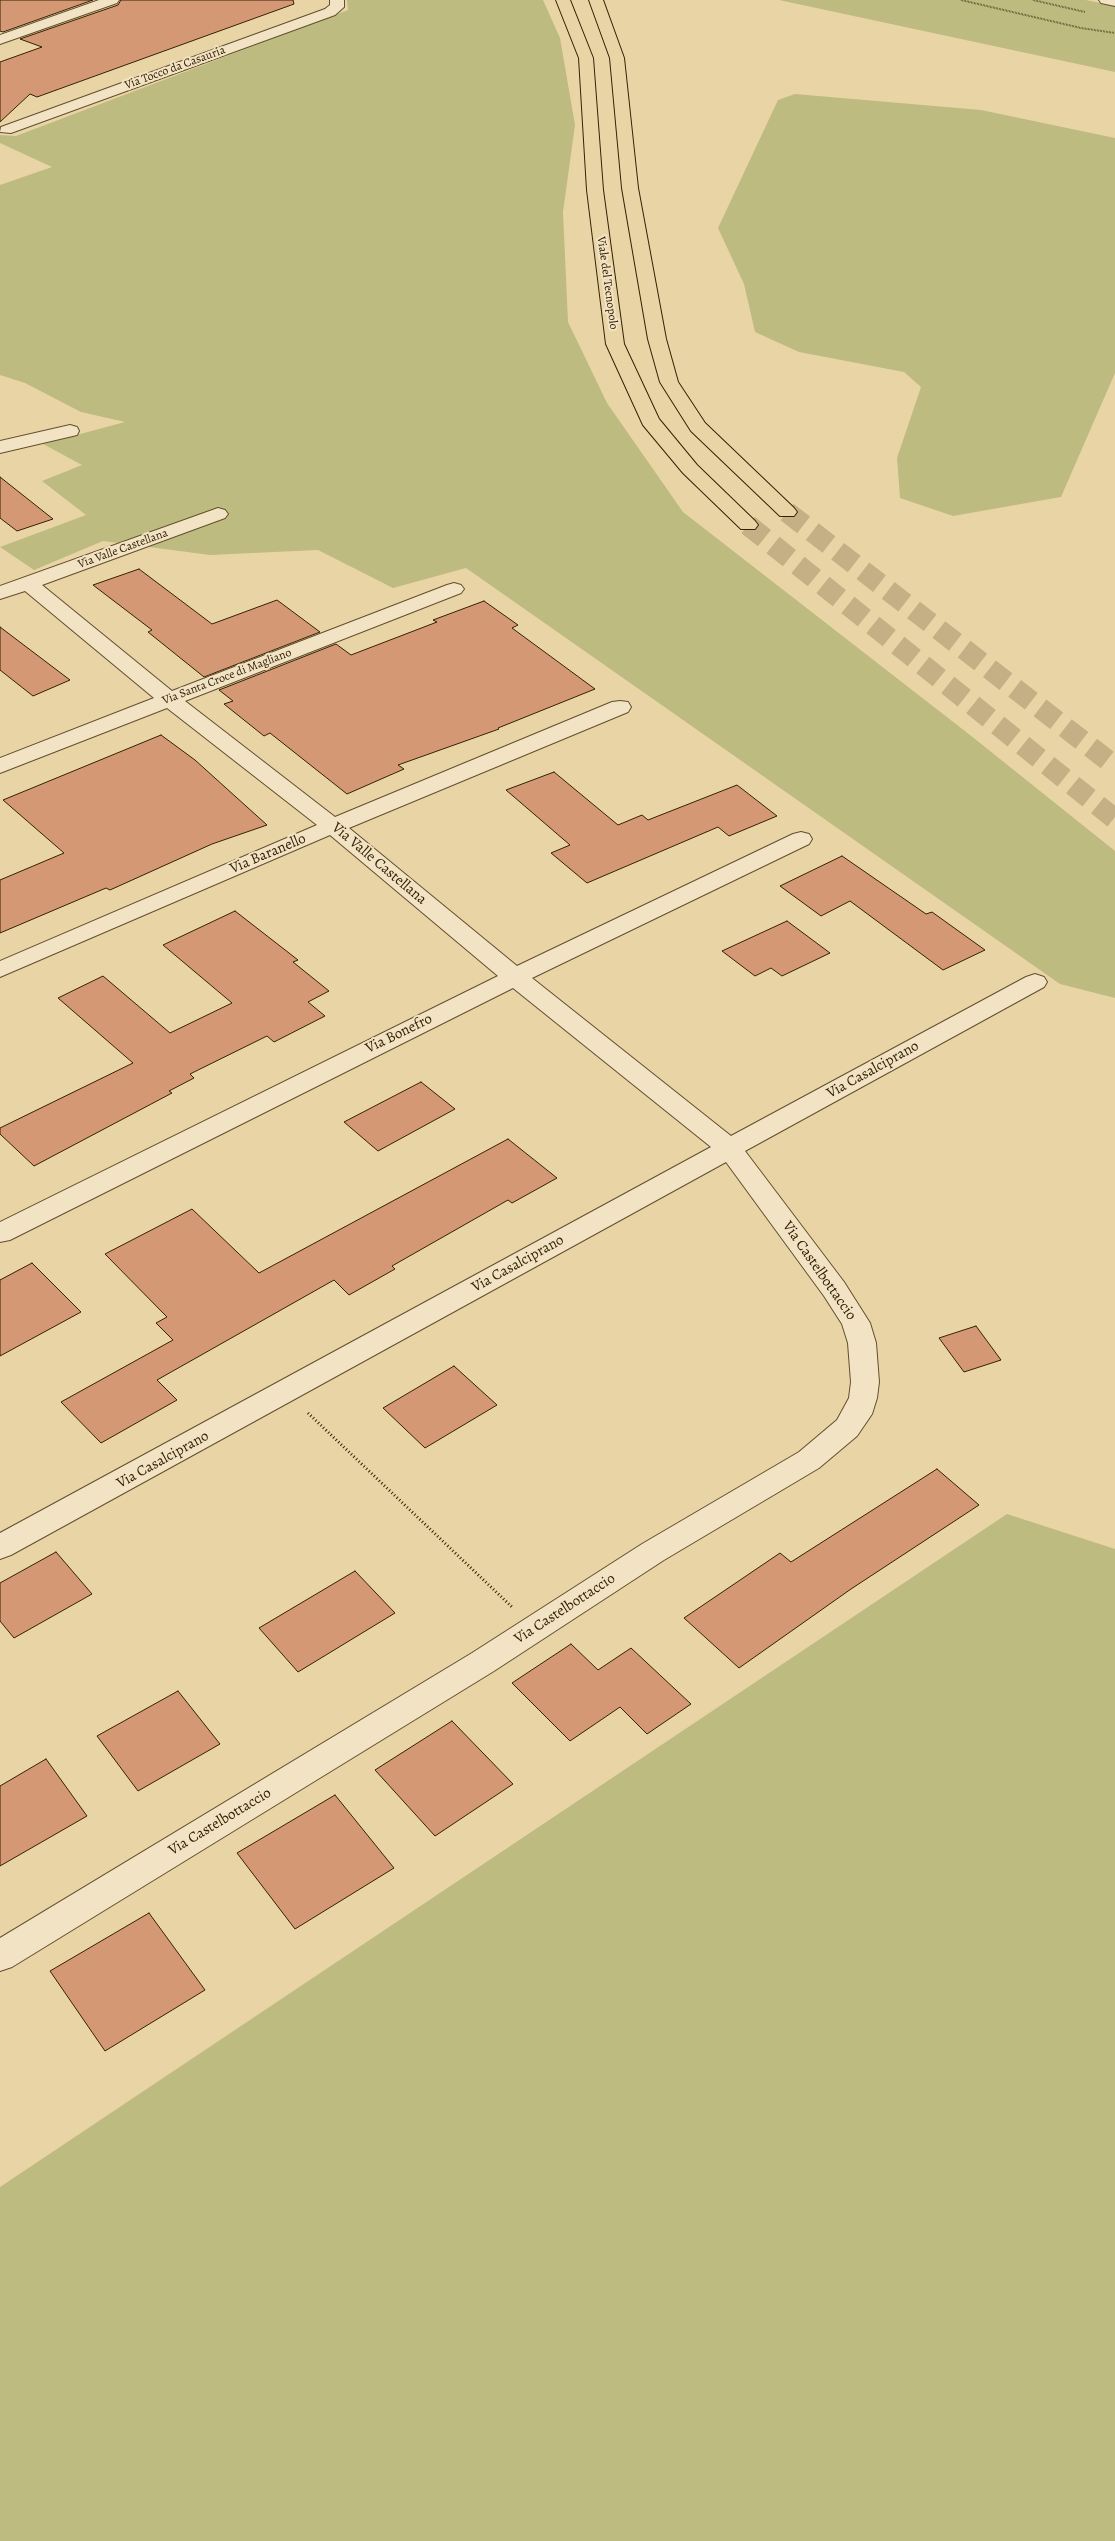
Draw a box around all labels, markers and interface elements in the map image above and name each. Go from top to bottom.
street label: Via Tocco da Casauria [123,43,227,93]
street label: Viale del Tecnopolo [593,236,621,330]
street label: Via Valle Castellana [76,526,170,572]
street label: Via Santa Croce di Magliano [160,646,294,708]
street label: Via Valle Castellana [328,819,430,909]
street label: Via Baranello [227,830,309,878]
street label: Via Bonefro [363,1010,435,1058]
street label: Via Casalciprano [824,1037,922,1103]
street label: Via Castelbottaccio [778,1218,860,1324]
street label: Via Casalciprano [469,1231,567,1297]
street label: Via Casalciprano [114,1427,212,1493]
street label: Via Castelbottaccio [511,1570,619,1648]
street label: Via Castelbottaccio [165,1784,275,1860]

